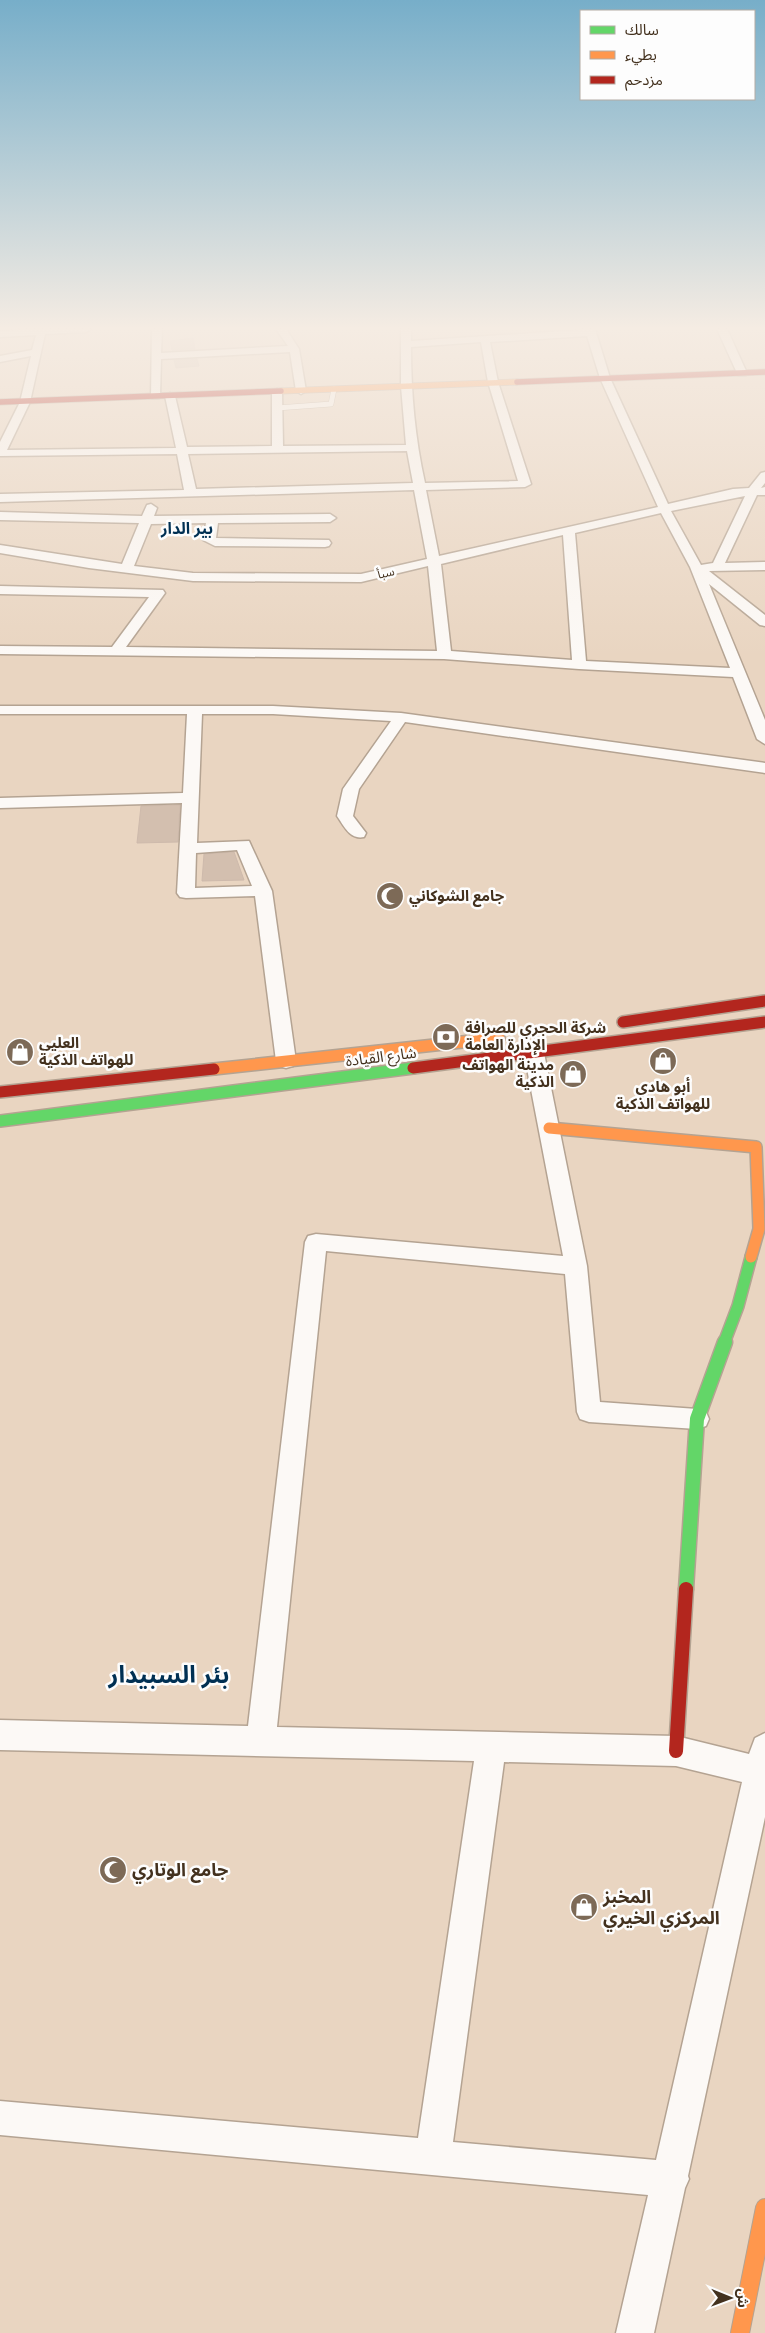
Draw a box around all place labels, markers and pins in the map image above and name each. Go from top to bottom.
mosque icon: جامع الشوكاني [375,881,405,911]
place label: جامع الشوكاني [409,885,505,908]
place label: شركة الحجري للصرافة الإدارة العامة [465,1017,606,1057]
bank icon: شركة الحجري للصرافة الإدارة العامة [431,1022,461,1052]
place label: العليي للهواتف الذكية [39,1032,133,1072]
shop icon: العليي للهواتف الذكية [5,1037,35,1067]
shop icon: أبو هادي للهواتف الذكية [648,1046,678,1076]
place label: مدينة الهواتف الذكية [462,1054,554,1094]
shop icon: مدينة الهواتف الذكية [558,1059,588,1089]
place label: أبو هادي للهواتف الذكية [616,1076,710,1116]
mosque icon: جامع الوتاري [98,1855,128,1885]
place label: جامع الوتاري [132,1857,228,1884]
place label: المخبز المركزي الخيري [602,1884,720,1932]
shop icon: المخبز المركزي الخيري [569,1892,599,1922]

